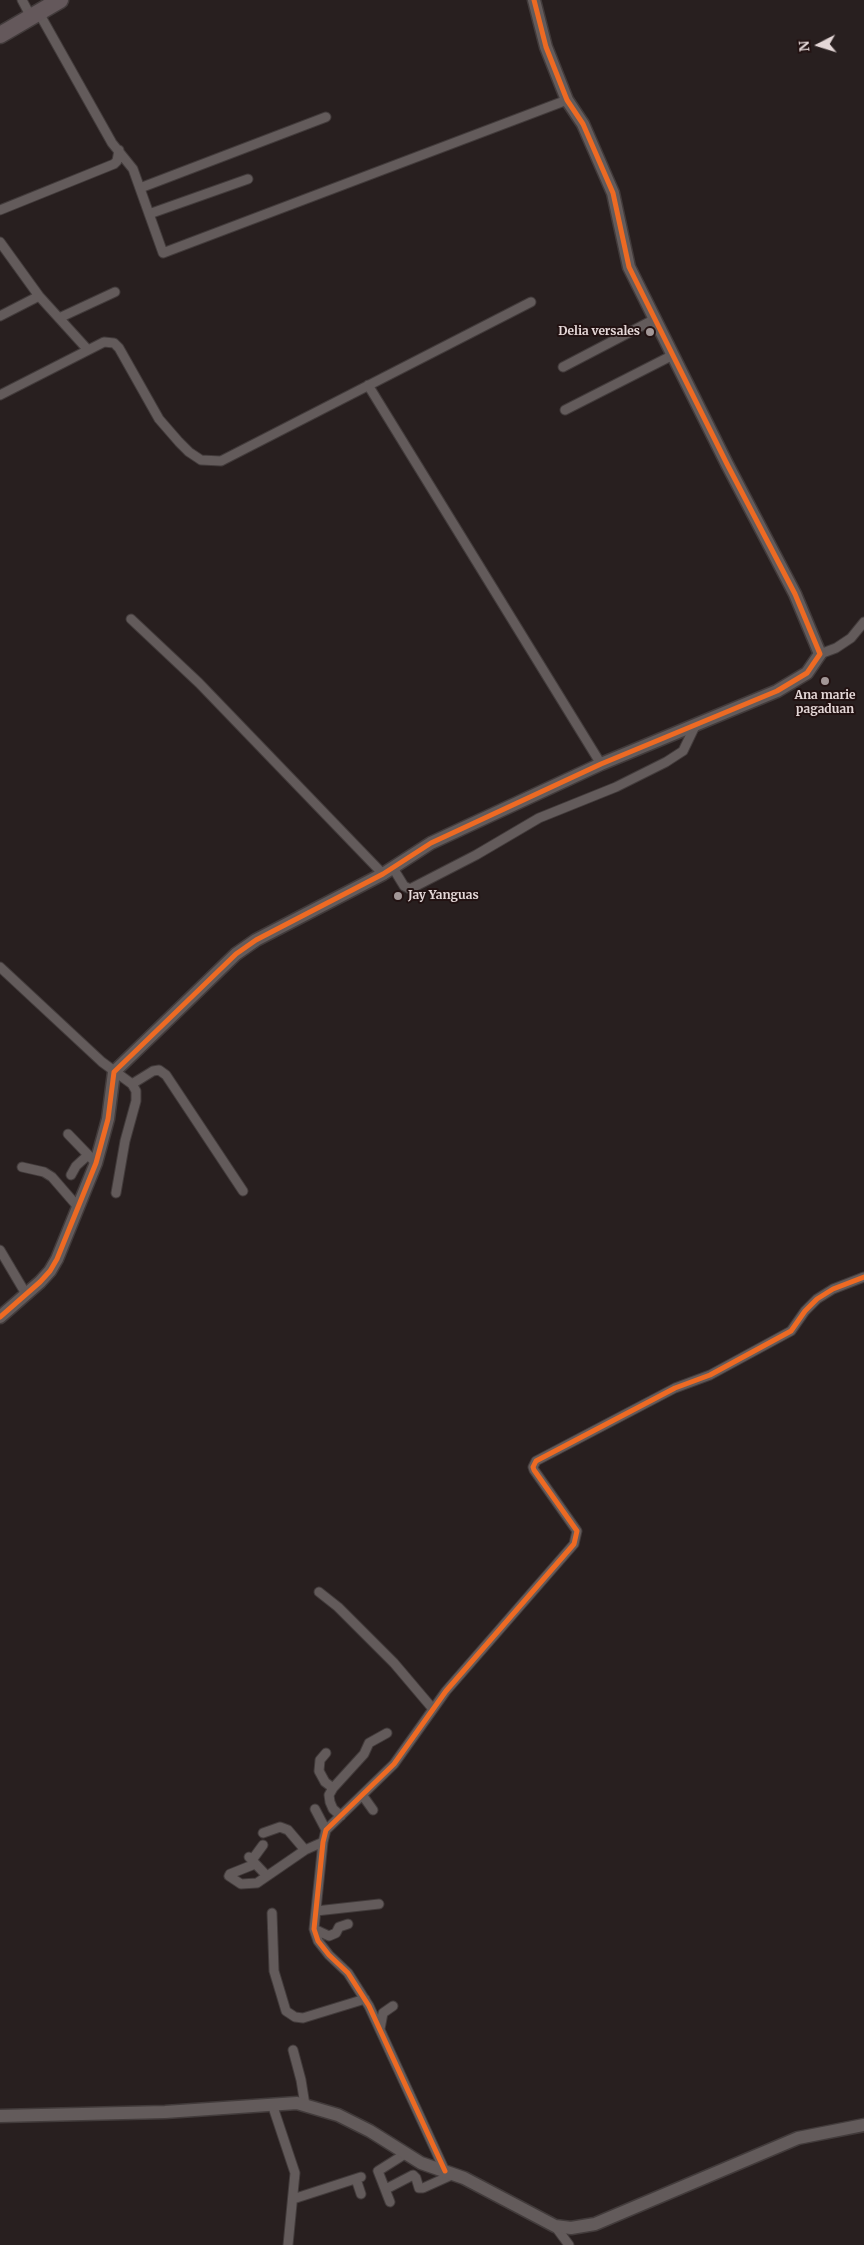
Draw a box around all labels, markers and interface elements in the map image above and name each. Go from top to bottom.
north arrow [794,20,844,70]
text: N [795,40,814,53]
place label: Delia versales [558,325,640,339]
marker: Delia versales [644,326,656,338]
marker: Ana marie pagaduan [819,675,831,687]
place label: Ana marie pagaduan [794,689,856,717]
place label: Jay Yanguas [408,889,479,903]
marker: Jay Yanguas [392,890,404,902]

